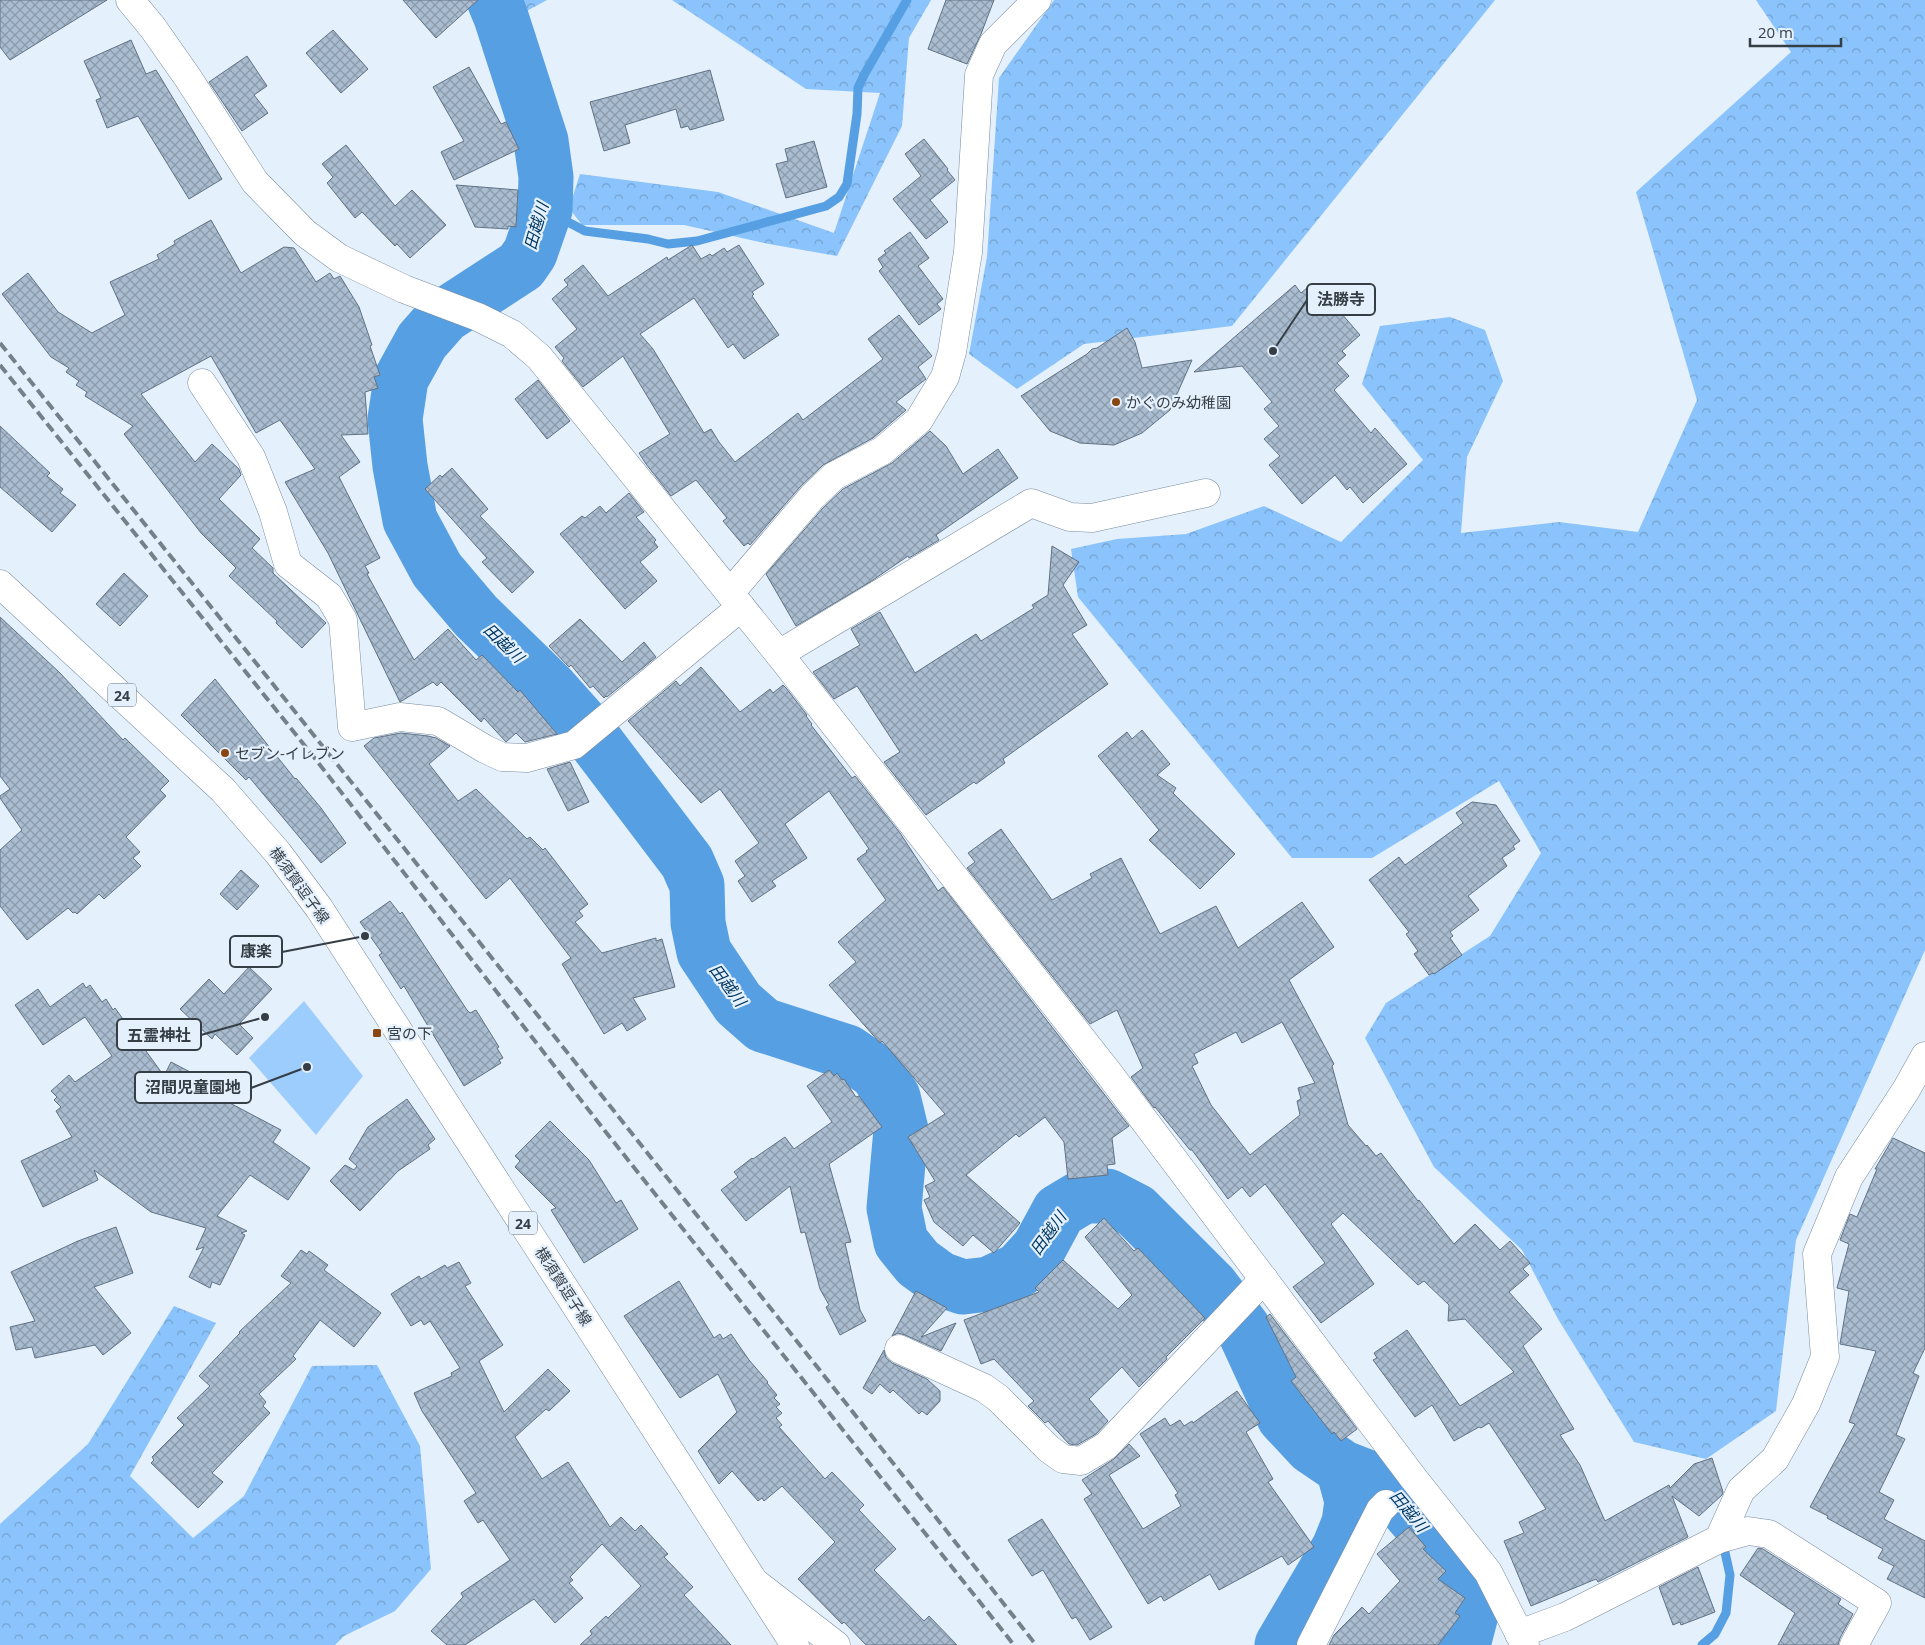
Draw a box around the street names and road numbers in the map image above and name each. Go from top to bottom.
road number: 24 [108,684,136,706]
street label: 横須賀逗子線 [265,843,335,927]
road number: 24 [509,1212,537,1234]
street label: 横須賀逗子線 [531,1243,597,1329]

